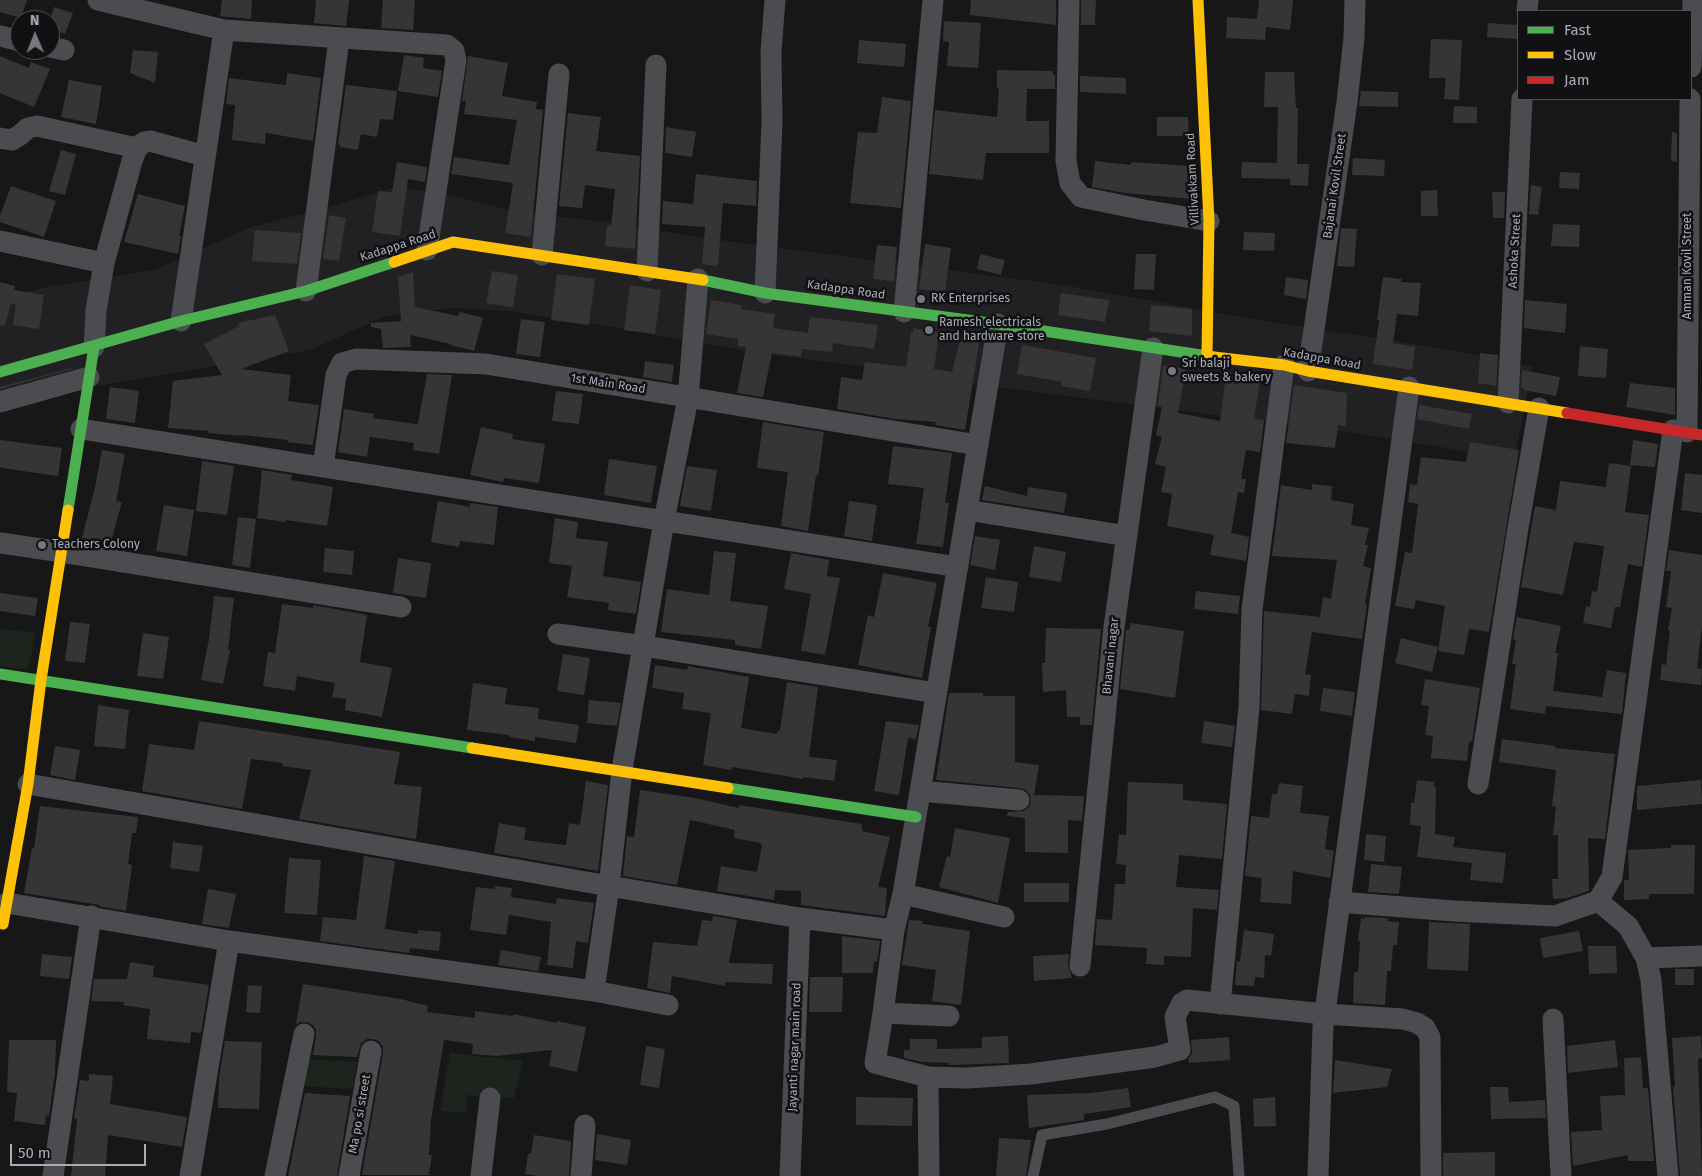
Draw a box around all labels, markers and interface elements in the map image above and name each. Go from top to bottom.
north arrow [10,10,60,60]
legend [1517,10,1692,100]
text: N [30,12,40,29]
text: Fast [1564,21,1591,39]
text: Slow [1564,46,1596,64]
text: Jam [1564,71,1590,89]
street label: Villivakkam Road [1183,132,1203,226]
street label: Bajanai Kovil Street [1320,132,1350,240]
street label: Ashoka Street [1506,213,1524,289]
street label: Amman Kovil Street [1681,213,1695,319]
street label: Kadappa Road [358,227,438,265]
street label: Kadappa Road [806,277,886,303]
place label: RK Enterprises [931,292,1010,306]
marker: RK Enterprises [915,293,927,305]
place label: Ramesh electricals and hardware store [939,316,1044,344]
marker: Ramesh electricals and hardware store [923,324,935,336]
street label: Kadappa Road [1282,345,1362,373]
place label: Sri balaji sweets & bakery [1182,357,1271,385]
marker: Sri balaji sweets & bakery [1166,365,1178,377]
street label: 1st Main Road [570,371,646,397]
place label: Teachers Colony [52,538,140,552]
marker: Teachers Colony [36,539,48,551]
street label: Bhavani nagar [1100,617,1122,695]
street label: Jayanti nagar main road [786,982,804,1112]
street label: Ma po si street [346,1073,374,1155]
scale bar [12,1134,149,1166]
text: 50 m [18,1144,51,1162]

